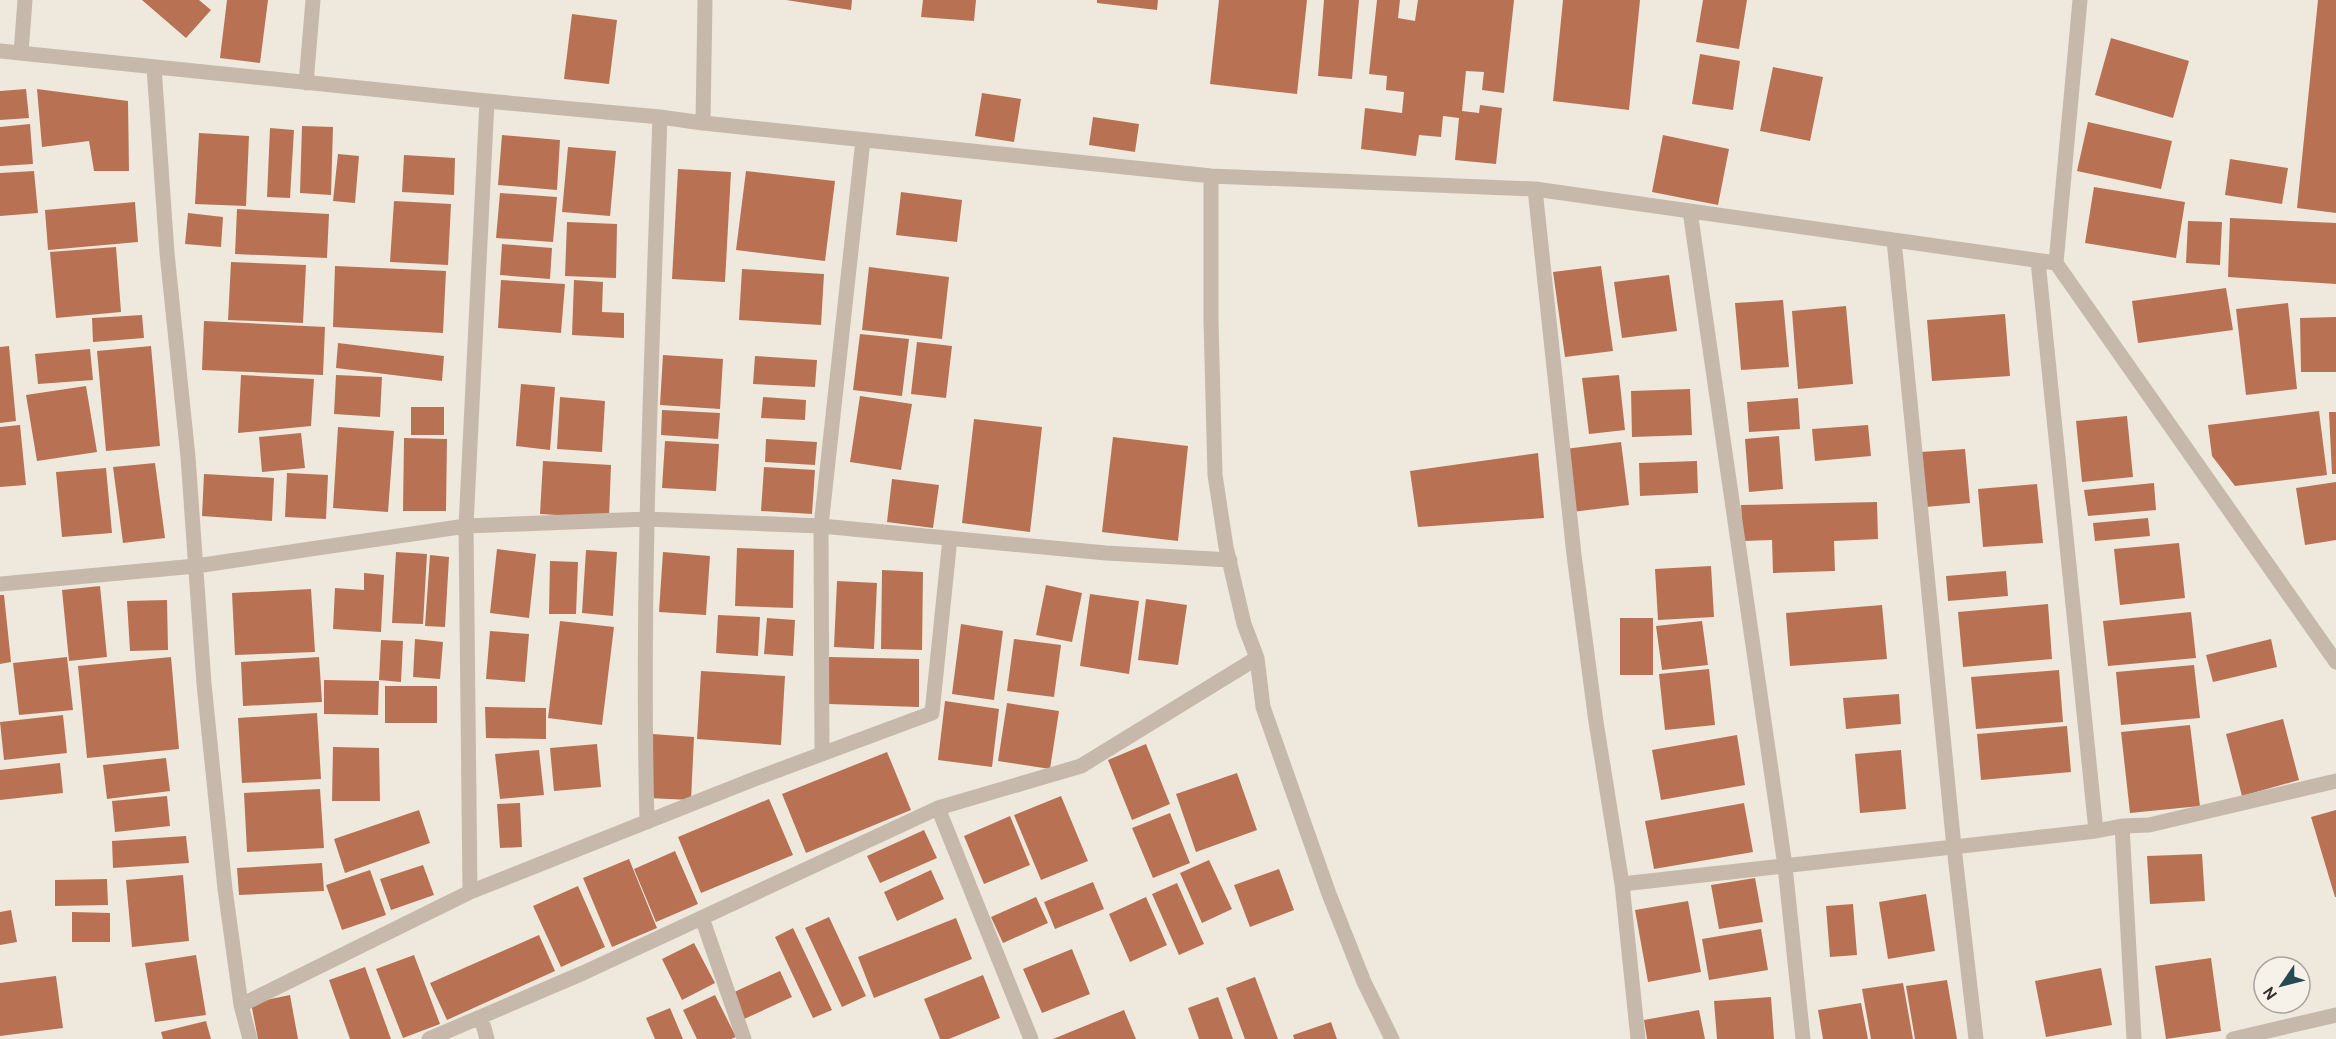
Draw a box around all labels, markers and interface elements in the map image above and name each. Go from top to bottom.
north arrow [2252,955,2312,1015]
text: N [2259,983,2281,1003]

